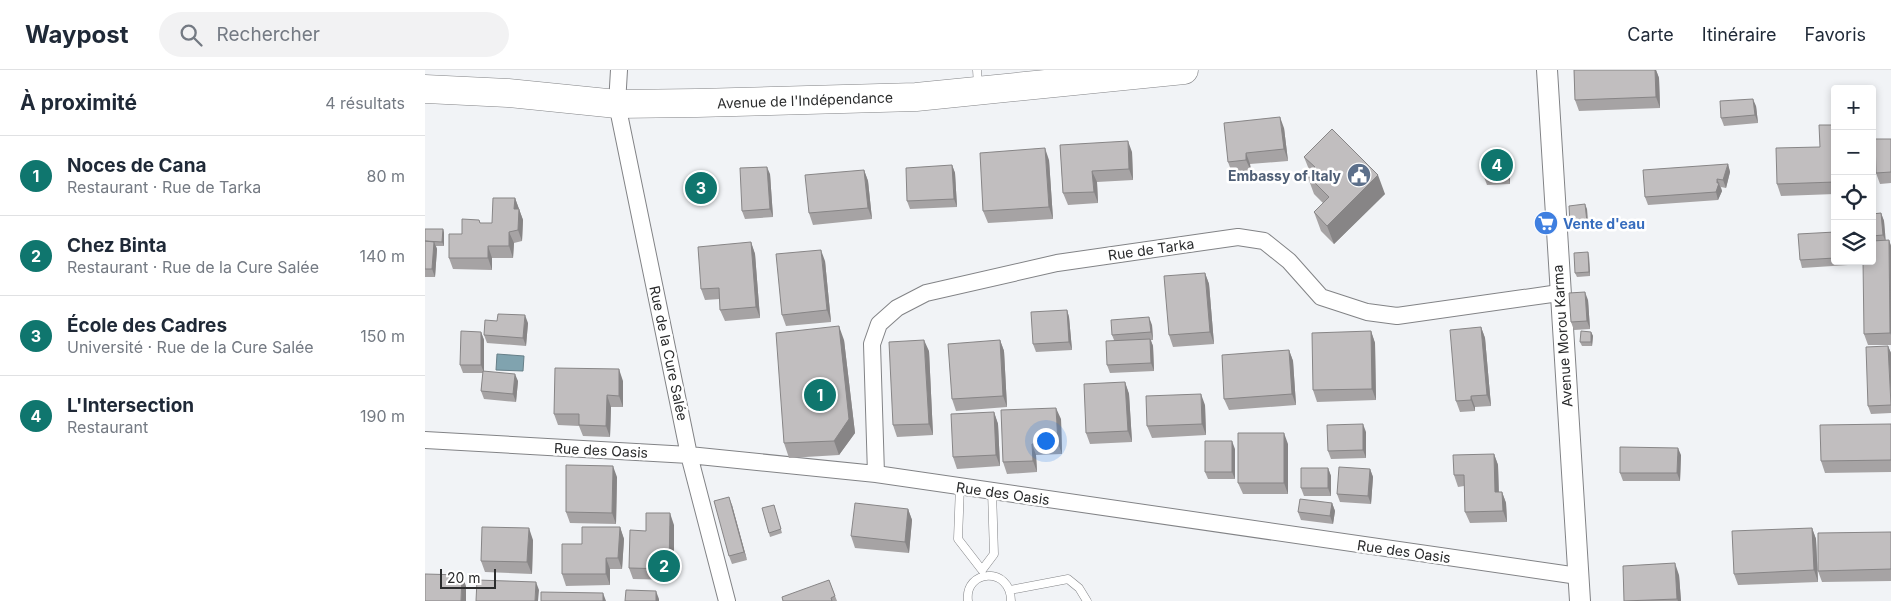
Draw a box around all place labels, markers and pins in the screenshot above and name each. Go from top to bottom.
pin: 4 [1481,146,1513,184]
public building icon: Embassy of Italy [1346,162,1372,188]
place label: Embassy of Italy [1228,167,1342,184]
pin: 3 [685,169,717,207]
supermarket icon: Vente d'eau [1533,210,1559,236]
place label: Vente d'eau [1563,215,1645,232]
pin: 1 [804,376,836,414]
pin: 2 [648,547,680,585]

